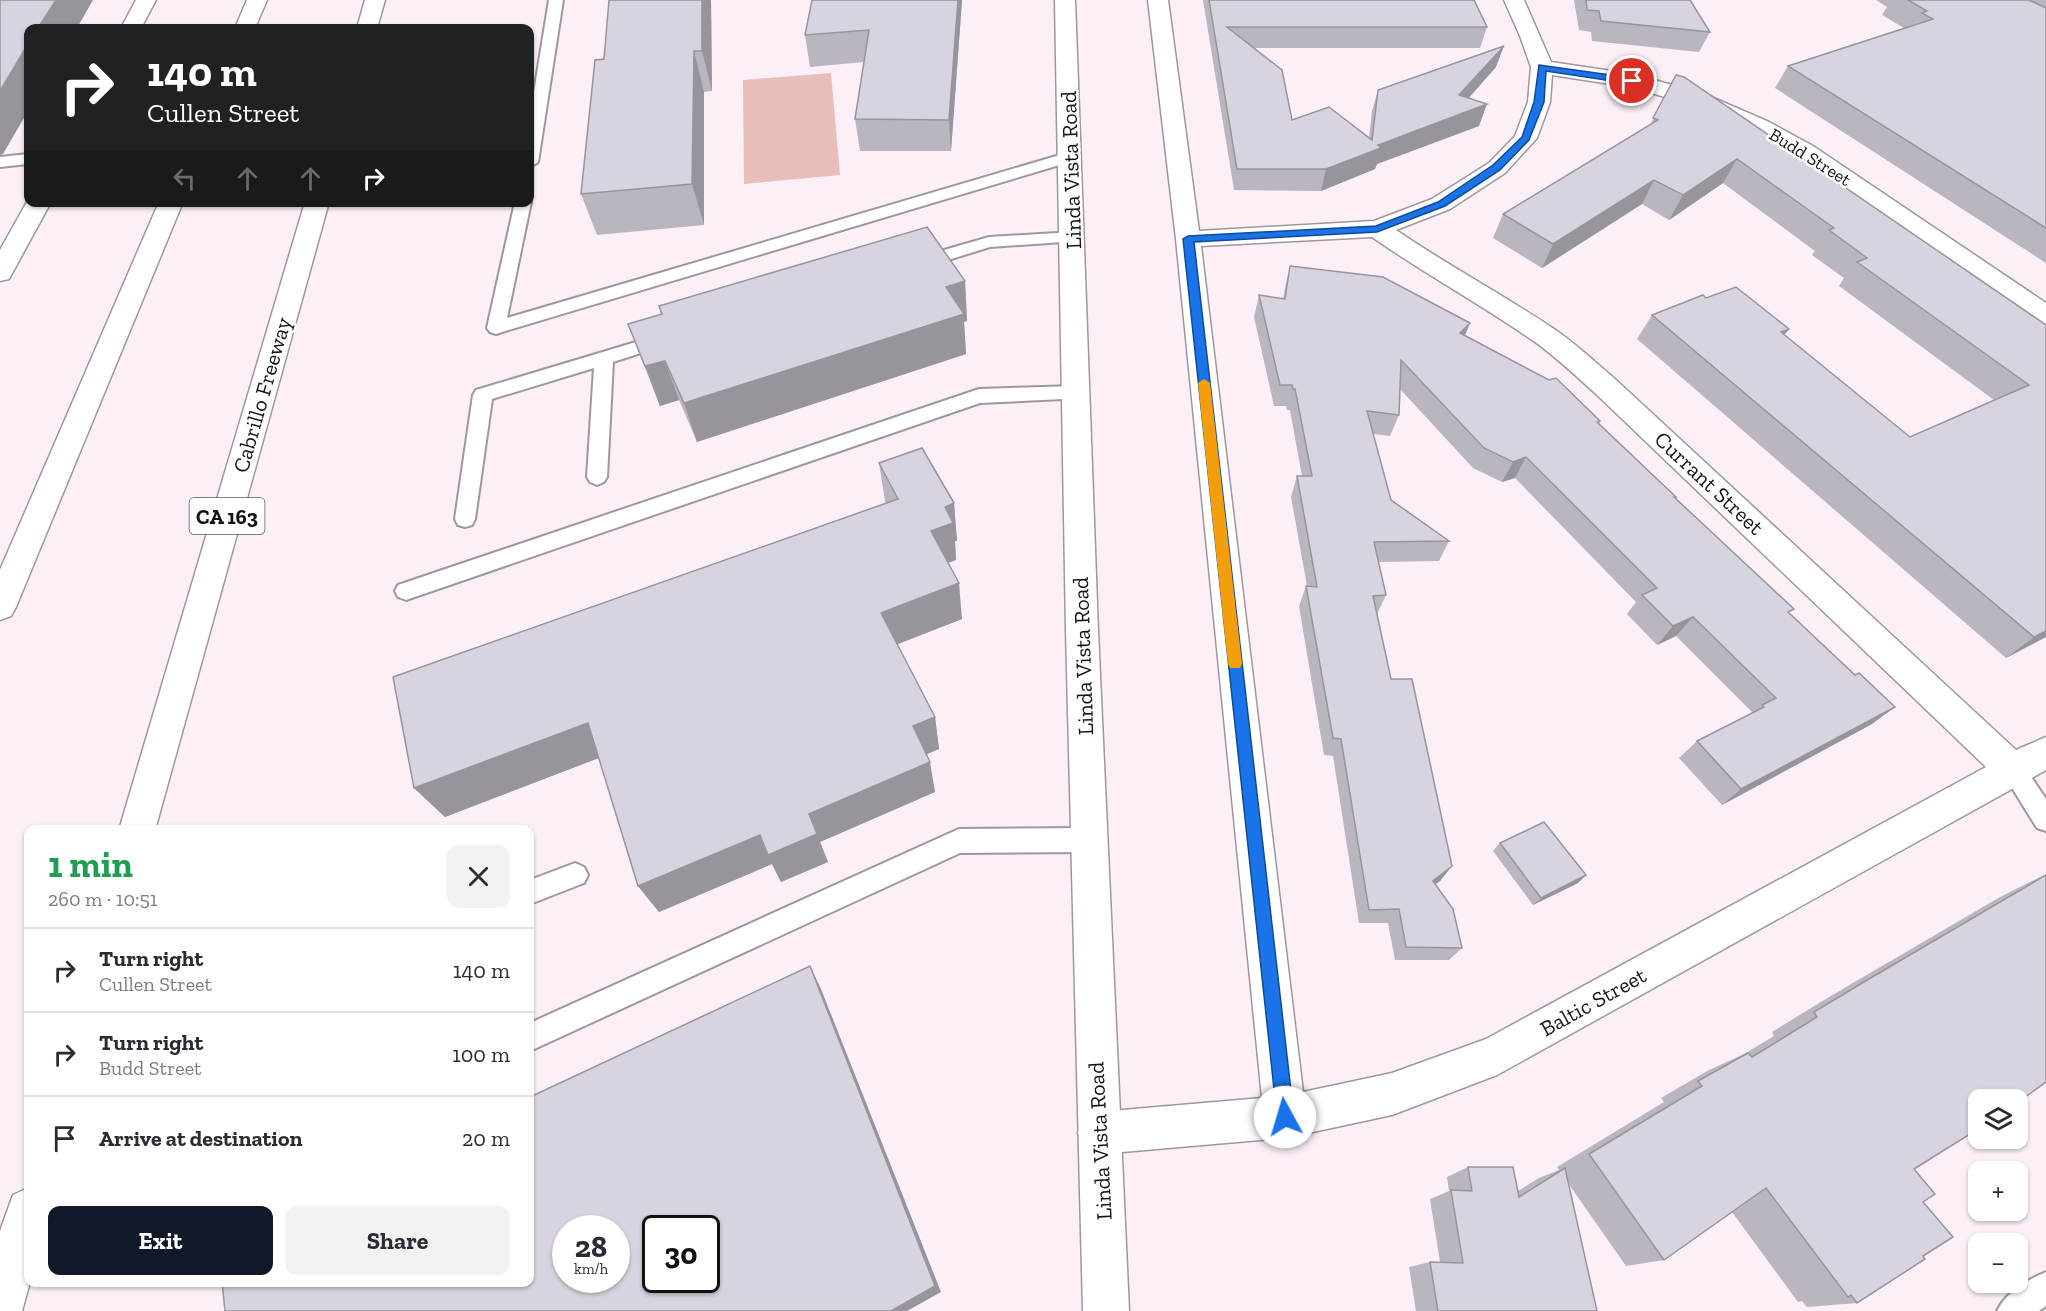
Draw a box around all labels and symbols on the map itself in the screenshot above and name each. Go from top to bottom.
pin [1606,55,1657,106]
street label: Linda Vista Road [1055,90,1087,250]
street label: Budd Street [1765,123,1855,191]
street label: Cabrillo Freeway [227,314,297,476]
street label: Currant Street [1649,426,1770,541]
road number: CA 163 [190,498,264,534]
street label: Linda Vista Road [1067,576,1099,736]
street label: Baltic Street [1535,961,1652,1042]
street label: Linda Vista Road [1082,1061,1118,1221]
position arrow [1253,1085,1317,1149]
speed limit sign: 30 [642,1215,720,1293]

